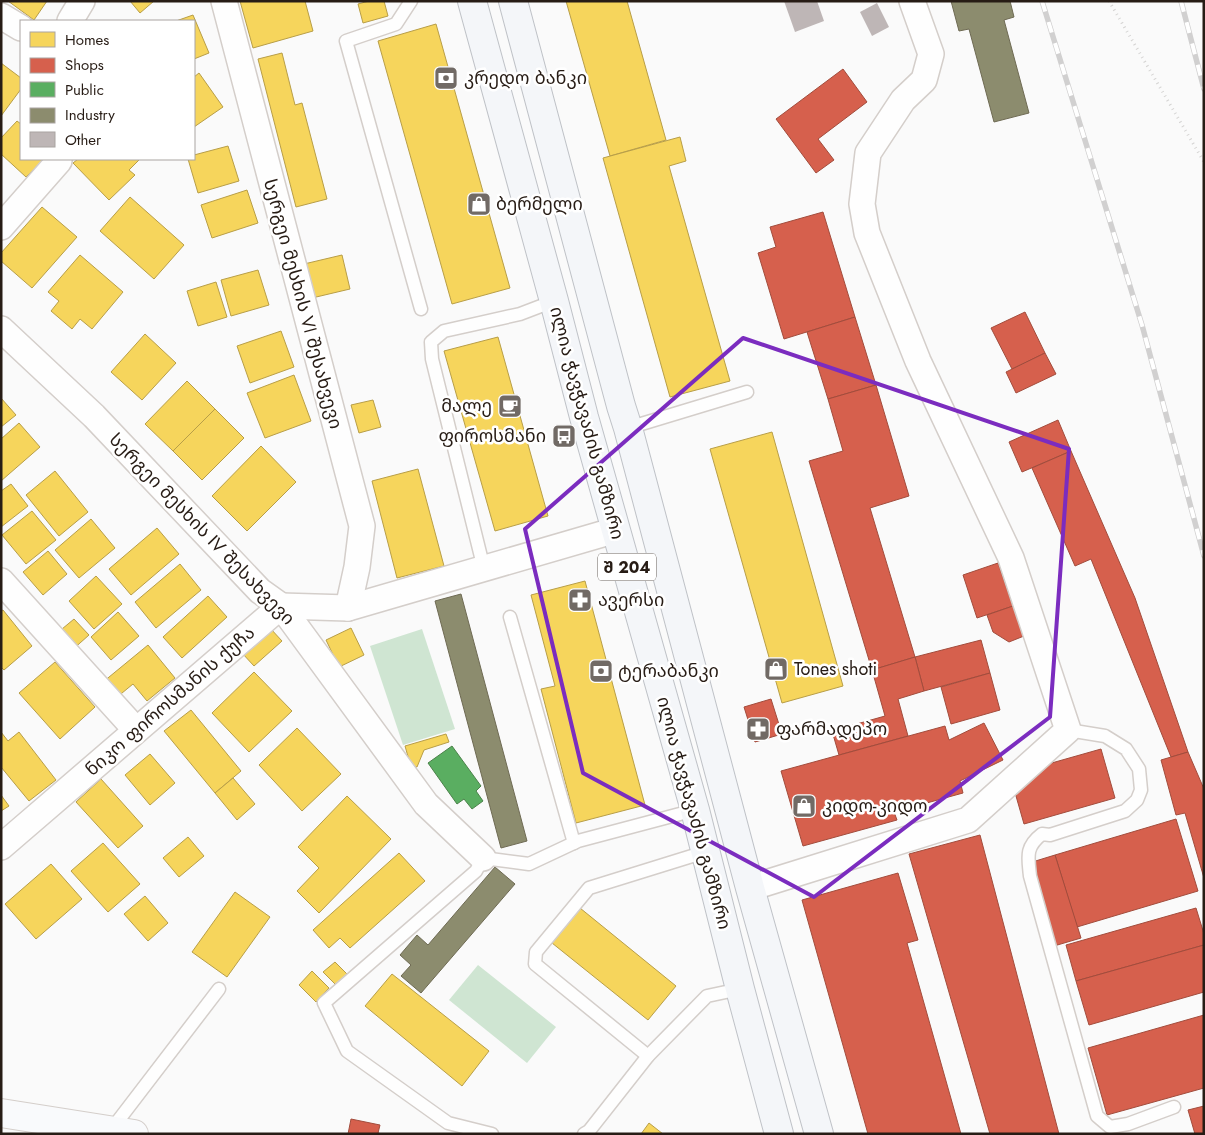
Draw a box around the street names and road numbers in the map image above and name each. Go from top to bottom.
street label: სერგეი მესხის VI შესახვევი [257,176,349,432]
street label: ილია ჭავჭავაძის გამზირი [543,304,631,542]
street label: სერგეი მესხის IV შესახვევი [103,427,301,631]
road number: შ 204 [598,554,656,580]
street label: ნიკო ფიროსმანის ქუჩა [80,620,260,782]
street label: ილია ჭავჭავაძის გამზირი [650,694,738,932]

